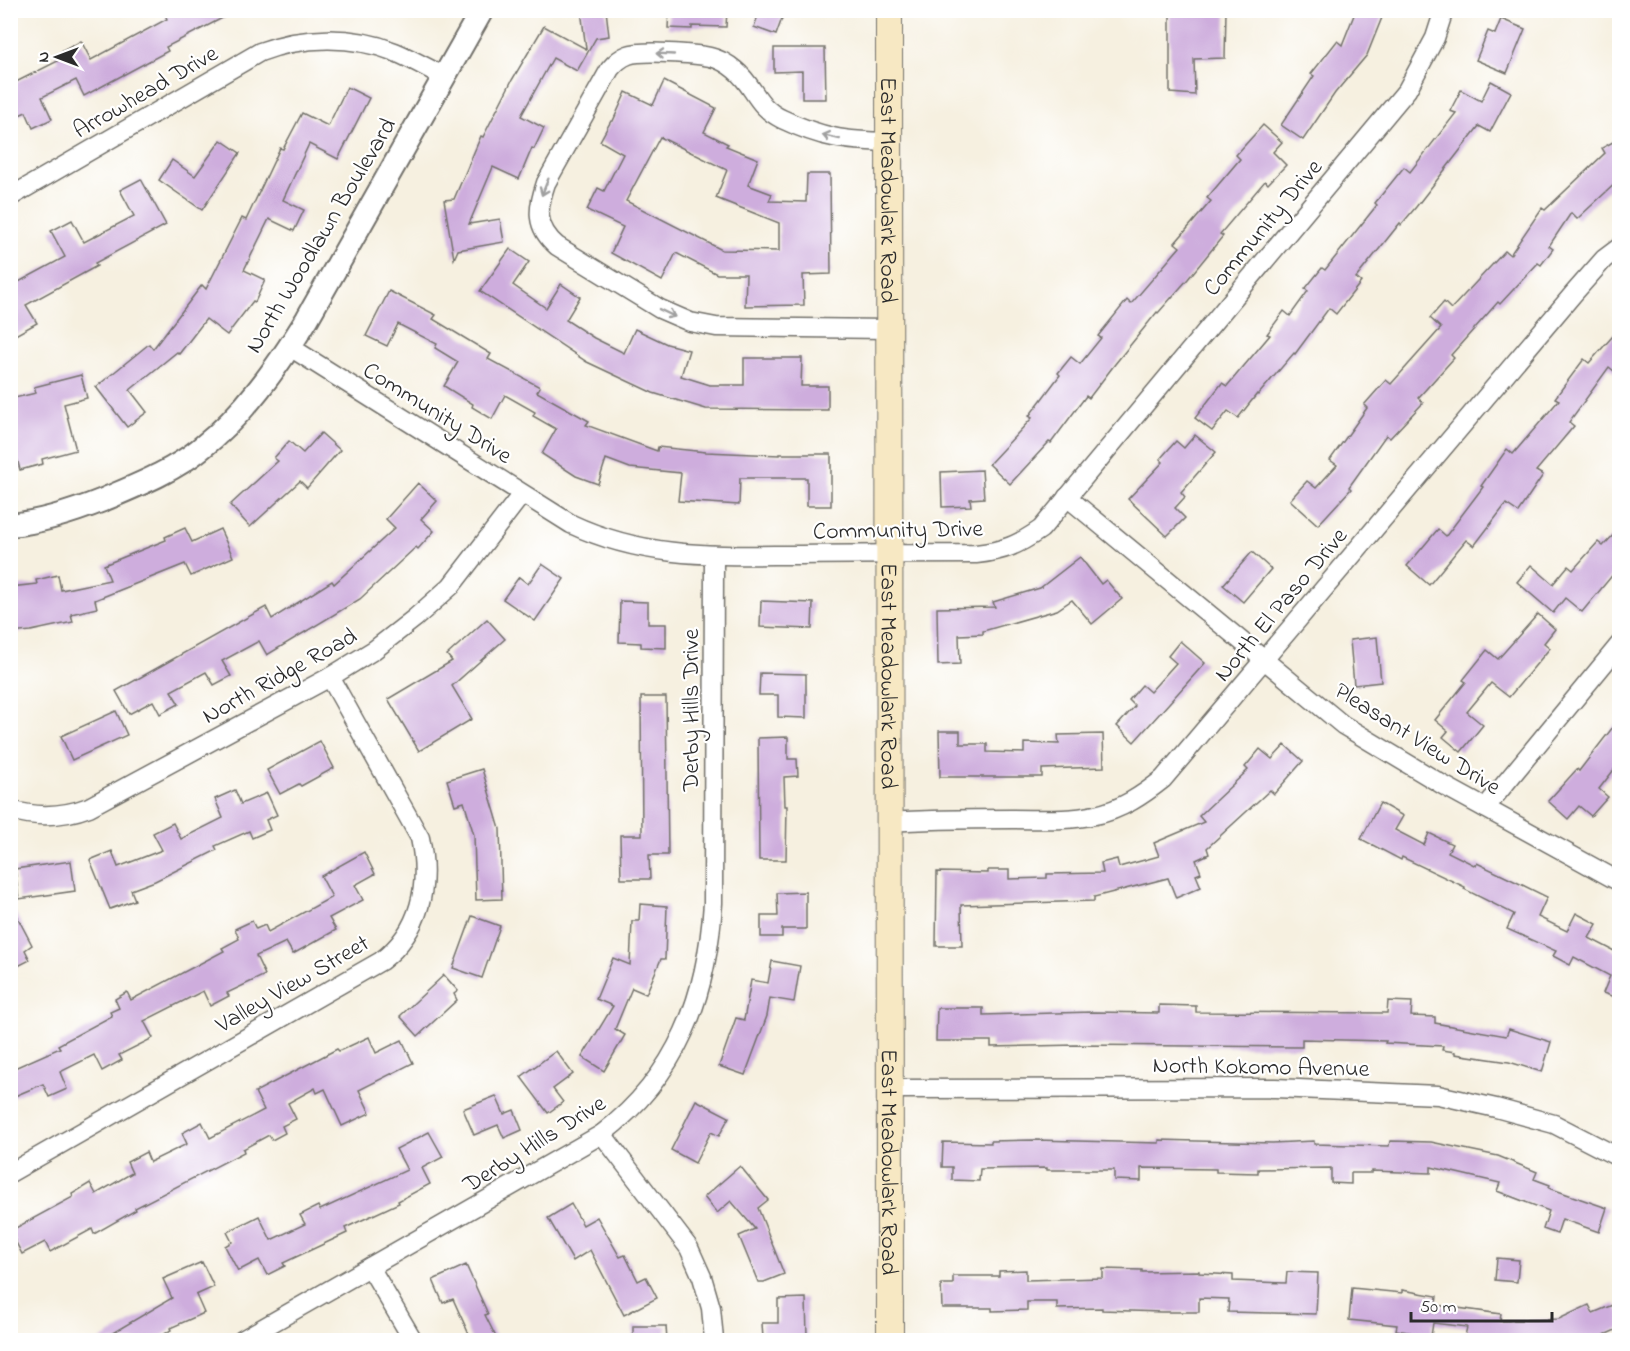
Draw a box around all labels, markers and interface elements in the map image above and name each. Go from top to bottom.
north arrow [27,27,87,87]
street label: Arrowhead Drive [67,37,225,149]
one-way arrow [655,48,675,59]
text: N [32,51,56,62]
street label: East Meadowlark Road [869,77,904,304]
street label: North Woodlawn Boulevard [238,111,407,361]
one-way arrow [822,130,841,142]
street label: Community Drive [1196,152,1333,306]
one-way arrow [539,177,550,196]
one-way arrow [657,307,675,319]
street label: Community Drive [355,354,518,475]
street label: Community Drive [813,513,984,551]
street label: North El Paso Drive [1207,520,1357,691]
street label: East Meadowlark Road [869,563,905,790]
street label: North Ridge Road [196,620,365,734]
street label: Derby Hills Drive [675,629,711,792]
street label: Pleasant View Drive [1327,675,1507,806]
street label: Valley View Street [209,927,377,1045]
street label: East Meadowlark Road [870,1049,905,1276]
street label: North Kokomo Avenue [1152,1049,1370,1088]
street label: Derby Hills Drive [456,1087,614,1204]
scale bar [1411,1285,1552,1323]
text: 50 m [1420,1295,1457,1321]

